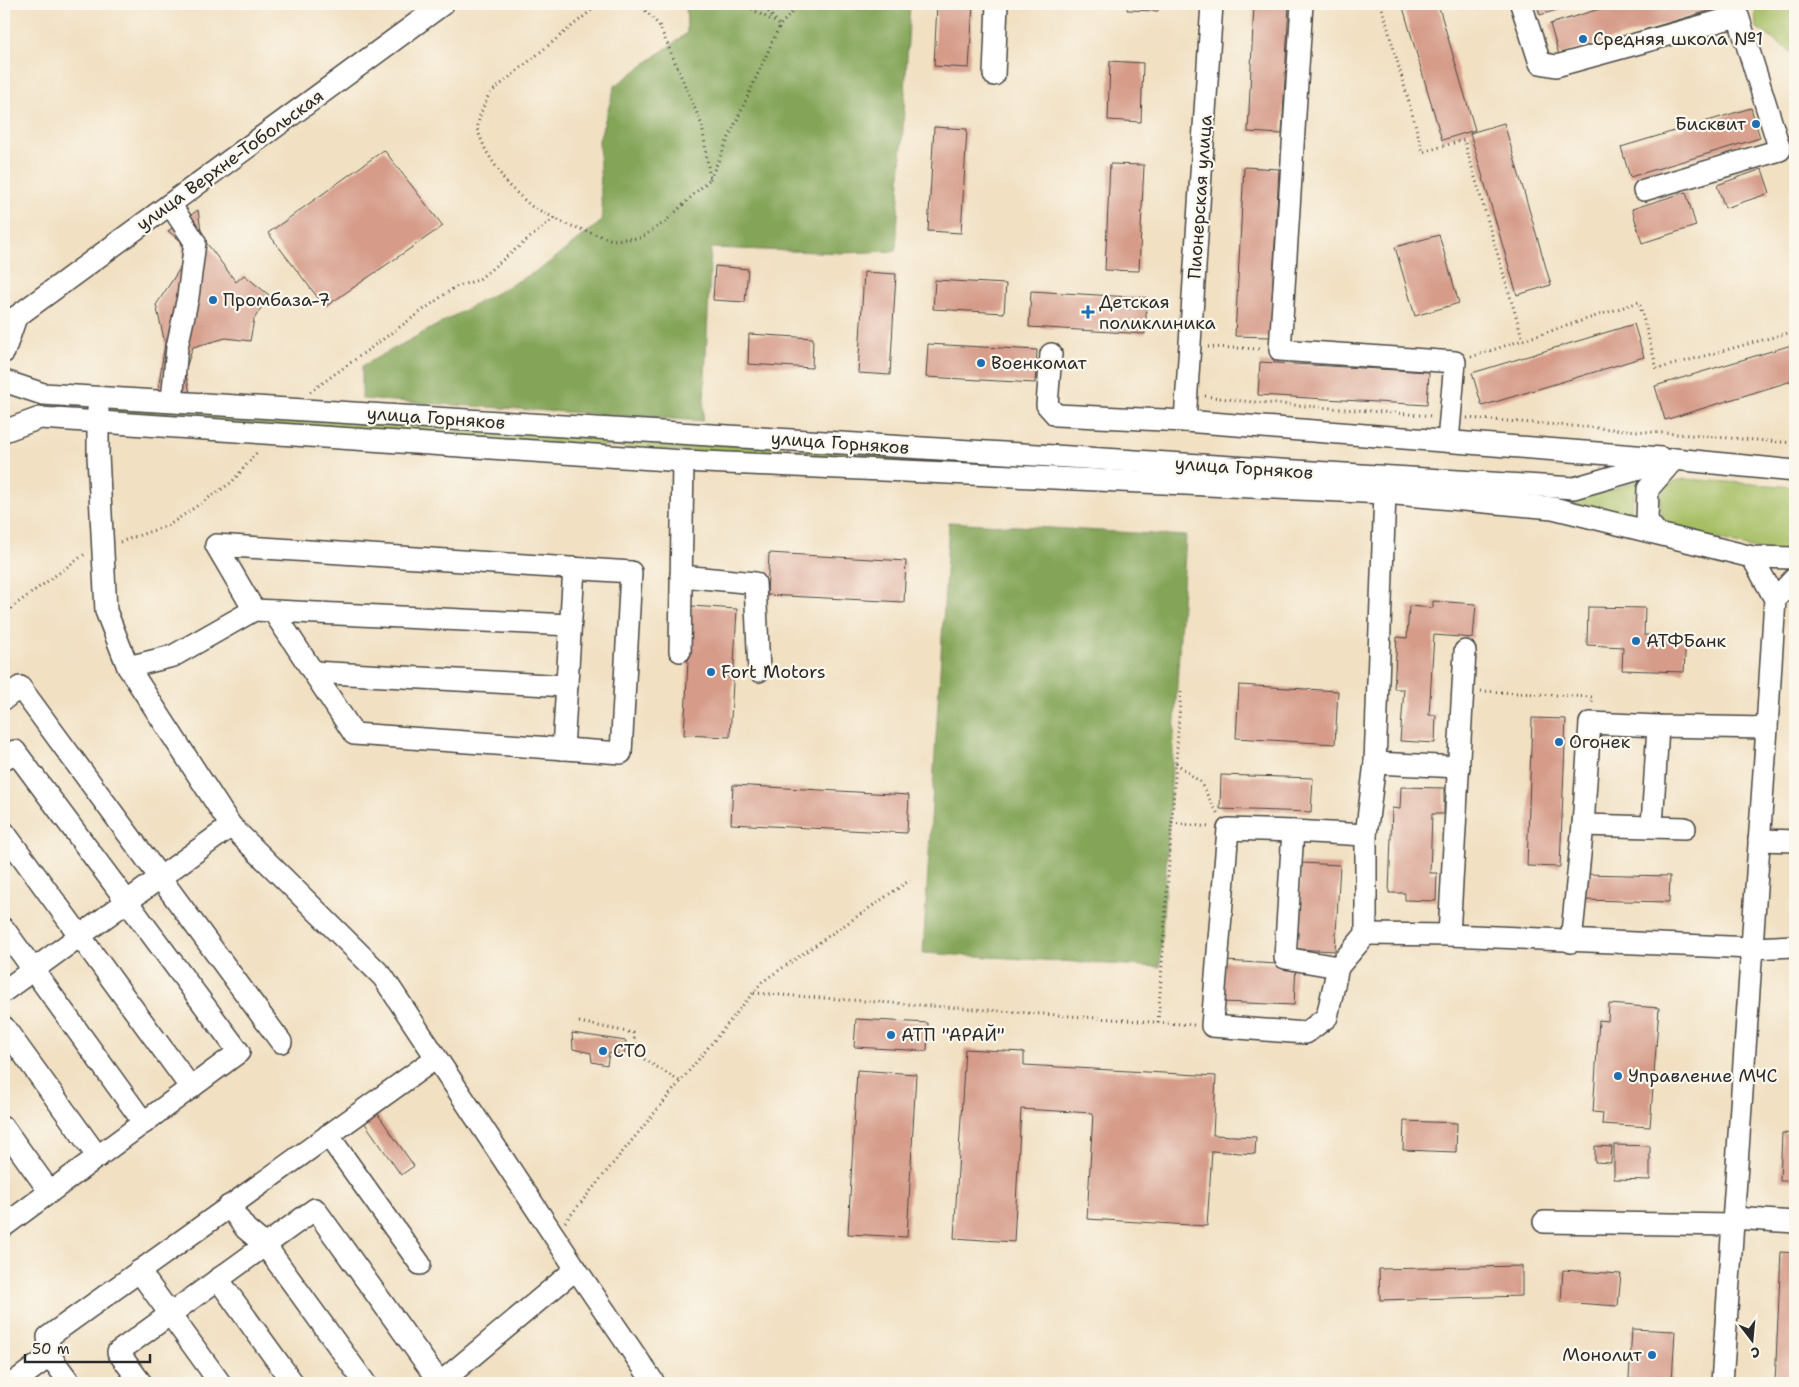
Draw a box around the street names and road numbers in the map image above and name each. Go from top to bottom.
street label: улица Верхне-Тобольская [131,84,329,236]
street label: Пионерская улица [1182,114,1218,280]
street label: улица Горняков [366,401,506,435]
street label: улица Горняков [770,426,910,460]
street label: улица Горняков [1174,451,1314,485]

